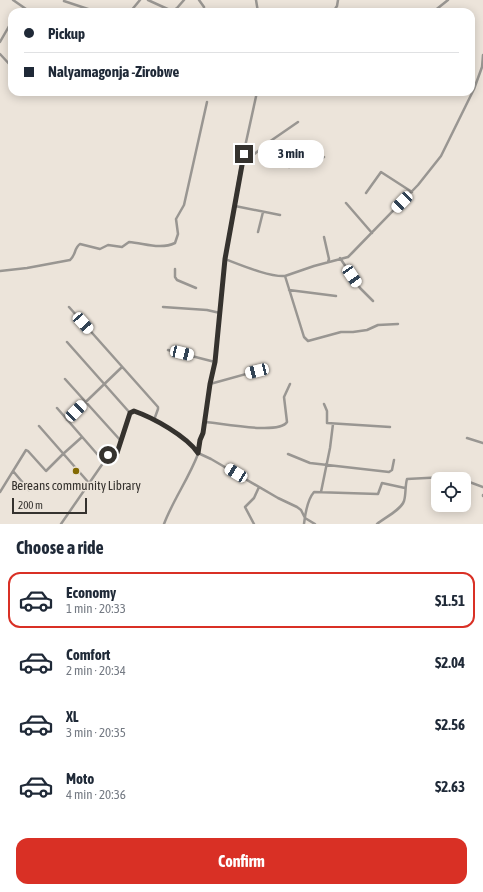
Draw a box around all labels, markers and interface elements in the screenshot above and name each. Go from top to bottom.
text: Pickup [48,25,85,42]
text: Nalyamagonja -Zirobwe [48,63,179,80]
callout: 3 min [258,140,324,168]
route end [235,145,253,163]
text: 3 min [278,146,304,161]
car [389,189,415,215]
car [340,263,364,289]
car [71,310,95,336]
car [169,344,195,362]
car [244,362,270,380]
car [63,398,89,424]
route start [99,446,117,464]
car [223,462,249,484]
marker: Bereans community Library [71,466,81,476]
map controls [431,472,471,512]
button: locate [431,472,471,512]
place label: Bereans community Library [11,478,141,493]
scale bar [12,496,87,515]
text: 200 m [18,499,43,511]
text: Choose a ride [16,537,104,558]
icon: car [18,582,54,618]
text: Economy [66,584,116,601]
text: $1.51 [435,592,465,609]
text: 1 min · 20:33 [66,601,126,616]
icon: car [18,644,54,680]
text: Comfort [66,646,110,663]
text: $2.04 [435,654,465,671]
text: 2 min · 20:34 [66,663,126,678]
icon: car [18,706,54,742]
text: XL [66,708,79,725]
text: $2.56 [435,716,465,733]
text: 3 min · 20:35 [66,725,126,740]
icon: car [18,768,54,804]
text: Moto [66,770,94,787]
text: $2.63 [435,778,465,795]
text: 4 min · 20:36 [66,787,126,802]
button: Confirm [16,838,467,884]

